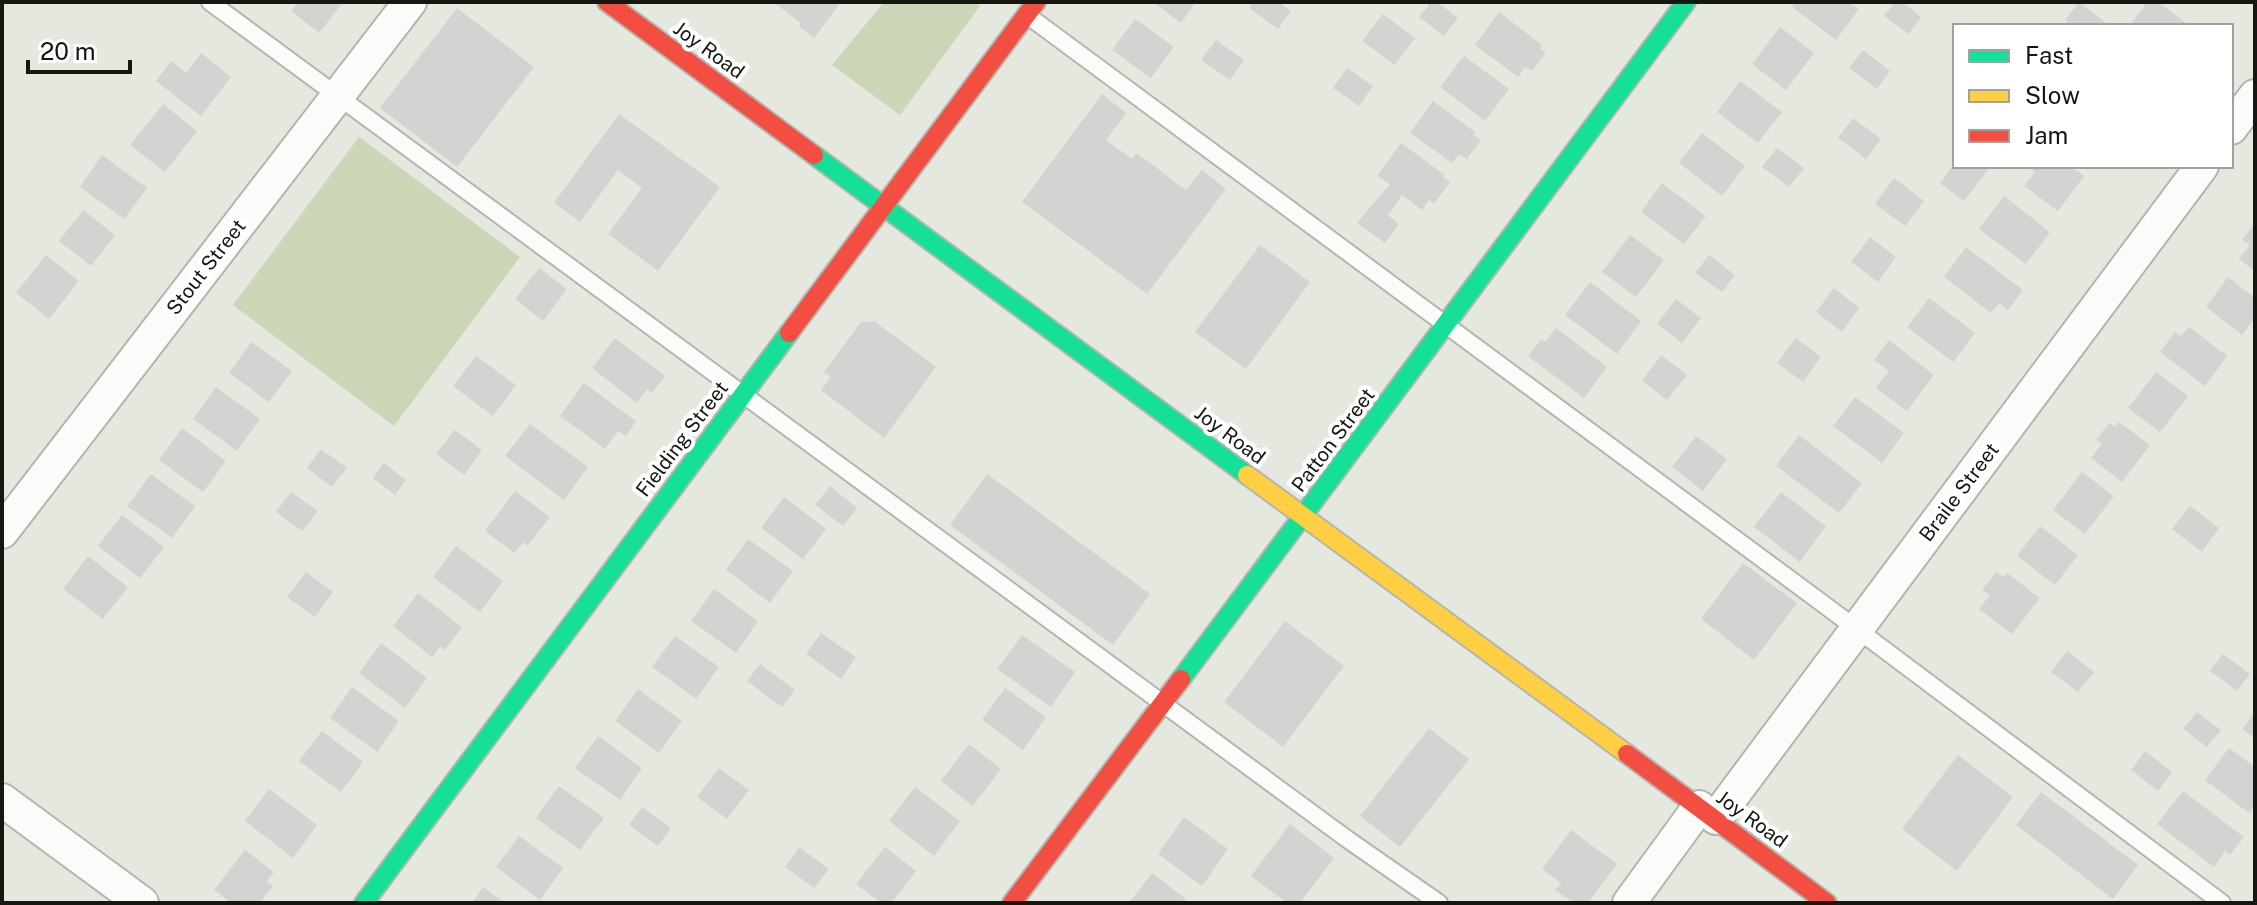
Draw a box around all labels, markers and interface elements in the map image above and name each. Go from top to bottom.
street label: Joy Road [669,16,749,84]
scale bar [28,24,130,74]
legend [1953,24,2233,168]
text: 20 m [40,37,96,65]
text: Fast [2025,41,2073,69]
text: Slow [2025,81,2080,109]
text: Jam [2025,121,2068,149]
street label: Stout Street [161,215,251,319]
street label: Fielding Street [631,377,733,501]
street label: Patton Street [1286,383,1380,497]
street label: Joy Road [1190,401,1270,469]
street label: Braile Street [1914,438,2004,546]
street label: Joy Road [1712,785,1792,853]

